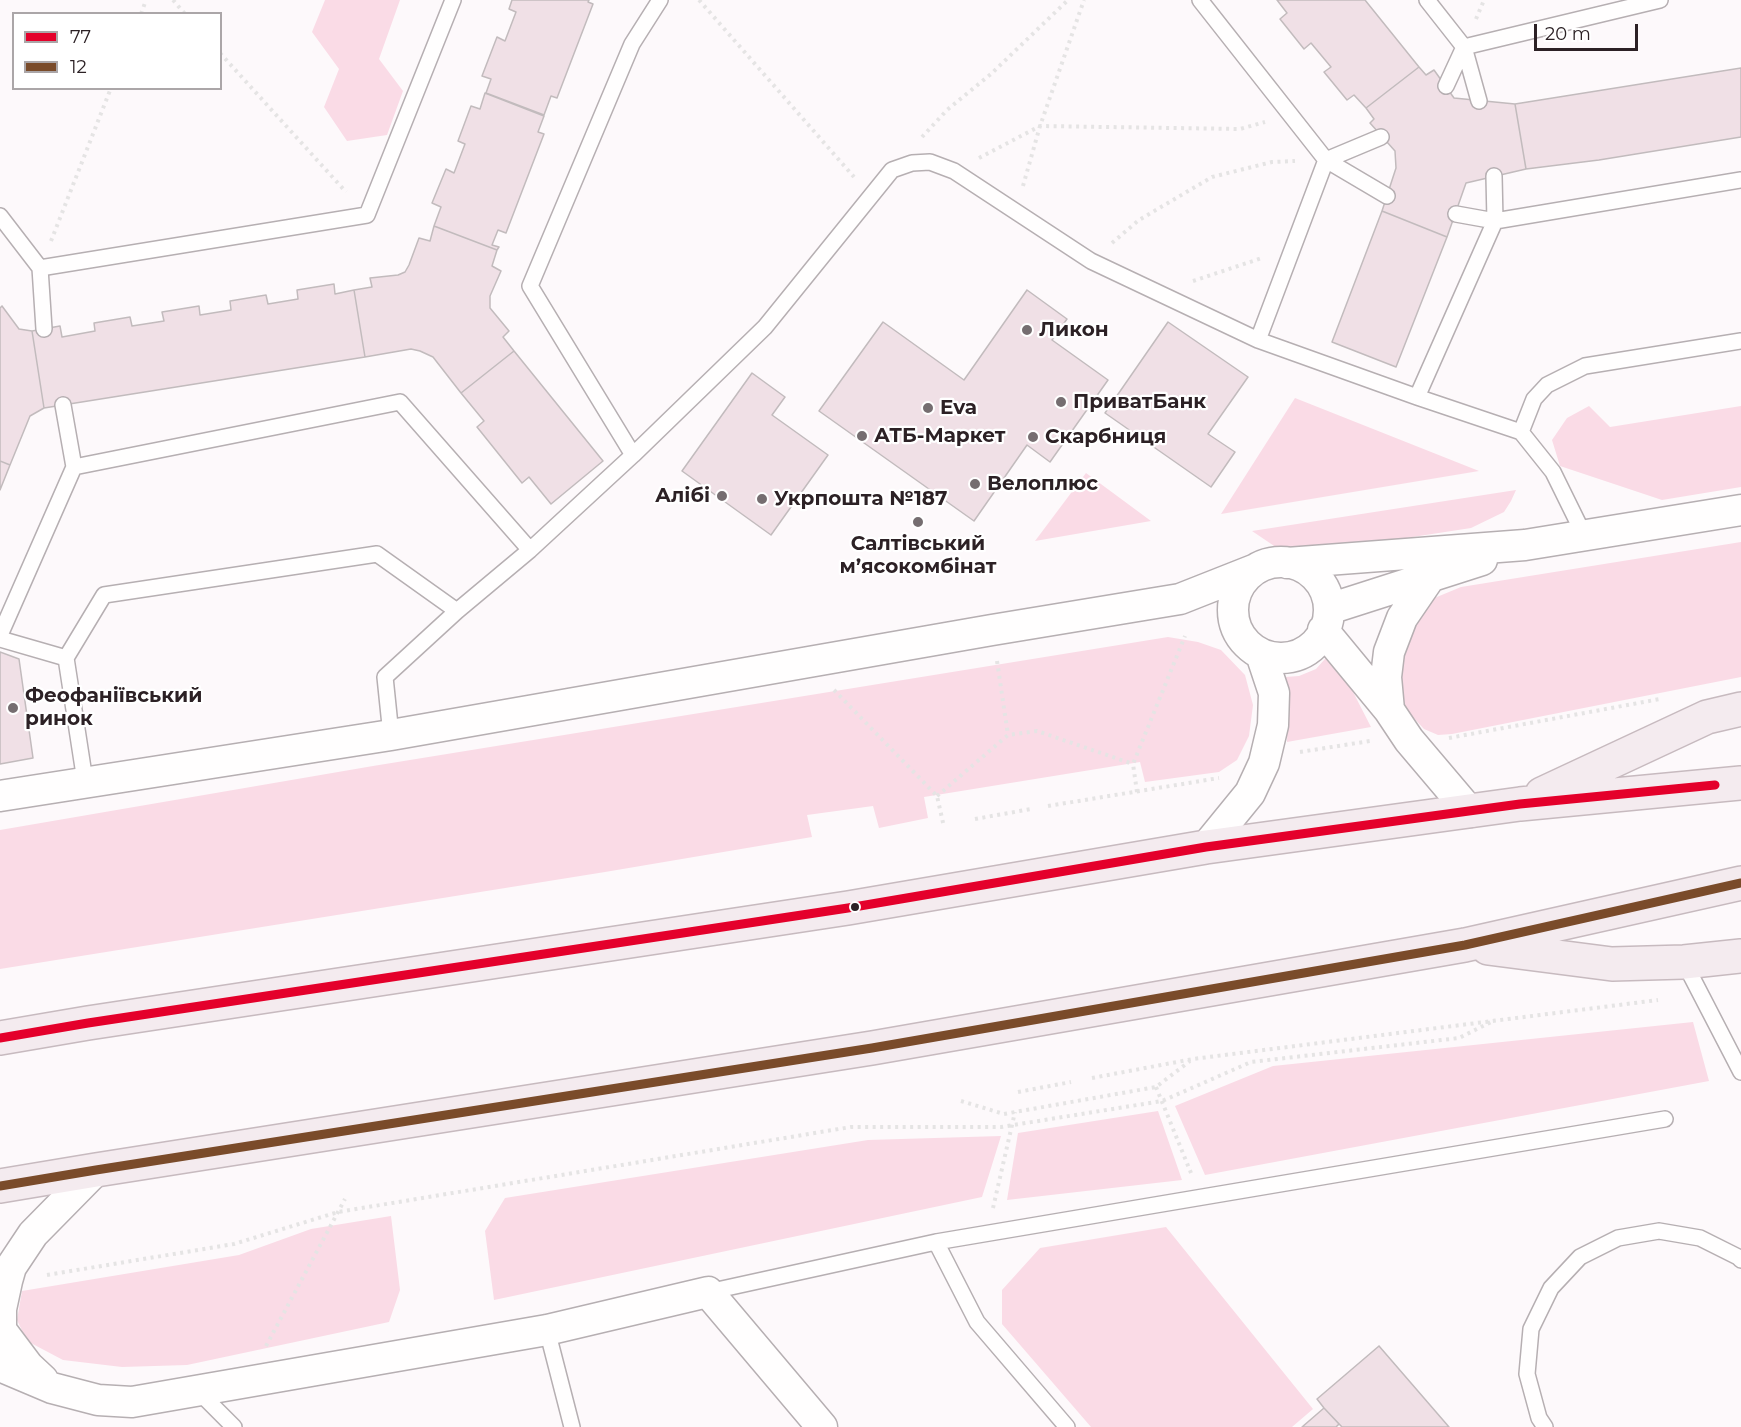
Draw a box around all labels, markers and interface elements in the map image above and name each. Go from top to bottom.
legend [12,12,222,90]
scale bar [1537,12,1640,50]
text: 20 m [1545,23,1591,45]
text: 77 [70,26,91,48]
text: 12 [70,56,87,78]
place label: Ликон [1039,318,1109,342]
marker: Ликон [1020,323,1034,337]
place label: ПриватБанк [1073,390,1206,414]
marker: ПриватБанк [1054,395,1068,409]
place label: Eva [940,396,977,420]
marker: Eva [921,401,935,415]
place label: АТБ-Маркет [874,424,1005,448]
place label: Скарбниця [1045,425,1166,449]
marker: АТБ-Маркет [855,429,869,443]
marker: Скарбниця [1026,430,1040,444]
place label: Велоплюс [987,472,1098,496]
marker: Велоплюс [968,477,982,491]
place label: Алібі [655,484,710,508]
place label: Укрпошта №187 [774,487,947,511]
marker: Алібі [715,489,729,503]
marker: Укрпошта №187 [755,492,769,506]
marker: Салтівський мʼясокомбінат [911,515,925,529]
place label: Салтівський мʼясокомбінат [839,532,997,579]
place label: Феофаніївський ринок [25,684,202,731]
marker: Феофаніївський ринок [6,701,20,715]
unlabelled marker [849,901,861,913]

